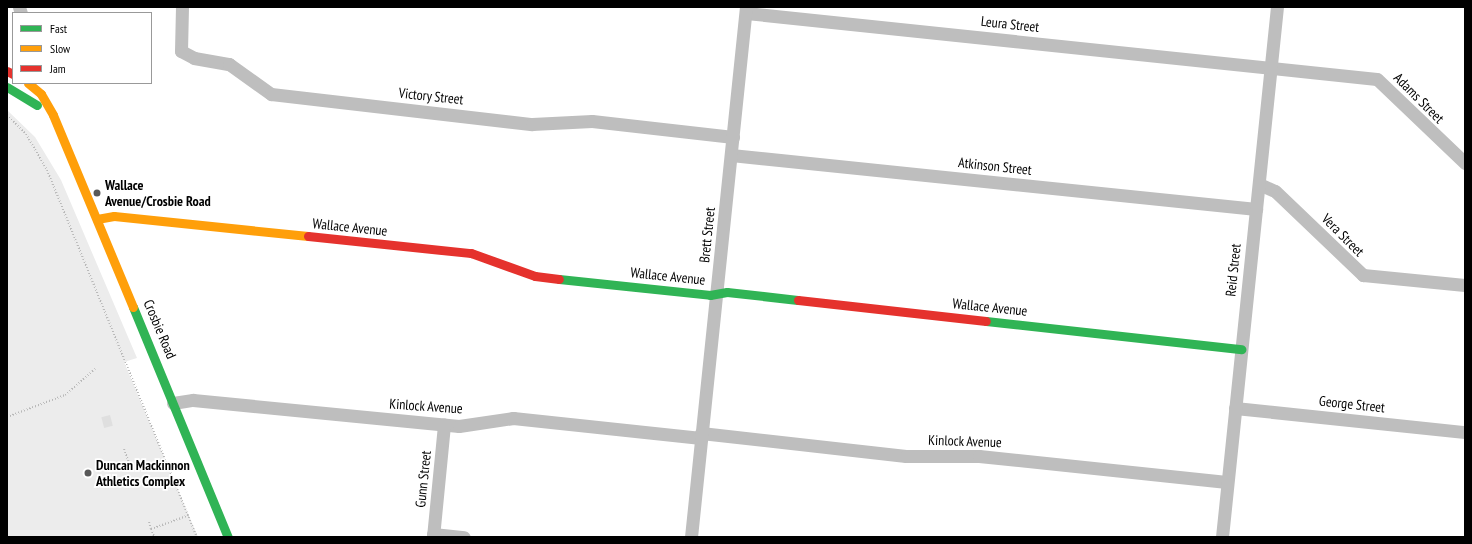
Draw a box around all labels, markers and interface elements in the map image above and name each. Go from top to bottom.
legend [12,12,152,84]
street label: Leura Street [980,13,1040,35]
text: Fast [50,21,67,36]
text: Slow [50,41,70,56]
text: Jam [50,61,66,76]
street label: Adams Street [1390,69,1448,127]
street label: Victory Street [398,84,464,108]
street label: Atkinson Street [957,154,1033,178]
place label: Wallace Avenue/Crosbie Road [105,177,211,210]
marker: Wallace Avenue/Crosbie Road [92,188,102,198]
street label: Brett Street [696,206,718,264]
street label: Vera Street [1318,210,1368,260]
street label: Wallace Avenue [312,215,388,239]
street label: Reid Street [1222,243,1244,297]
street label: Wallace Avenue [630,264,706,288]
street label: Wallace Avenue [952,295,1028,319]
street label: Crosbie Road [140,297,180,361]
street label: George Street [1318,392,1386,416]
street label: Kinlock Avenue [388,395,464,417]
street label: Kinlock Avenue [928,431,1002,451]
street label: Gunn Street [412,450,434,508]
place label: Duncan Mackinnon Athletics Complex [96,457,190,490]
marker: Duncan Mackinnon Athletics Complex [83,468,93,478]

